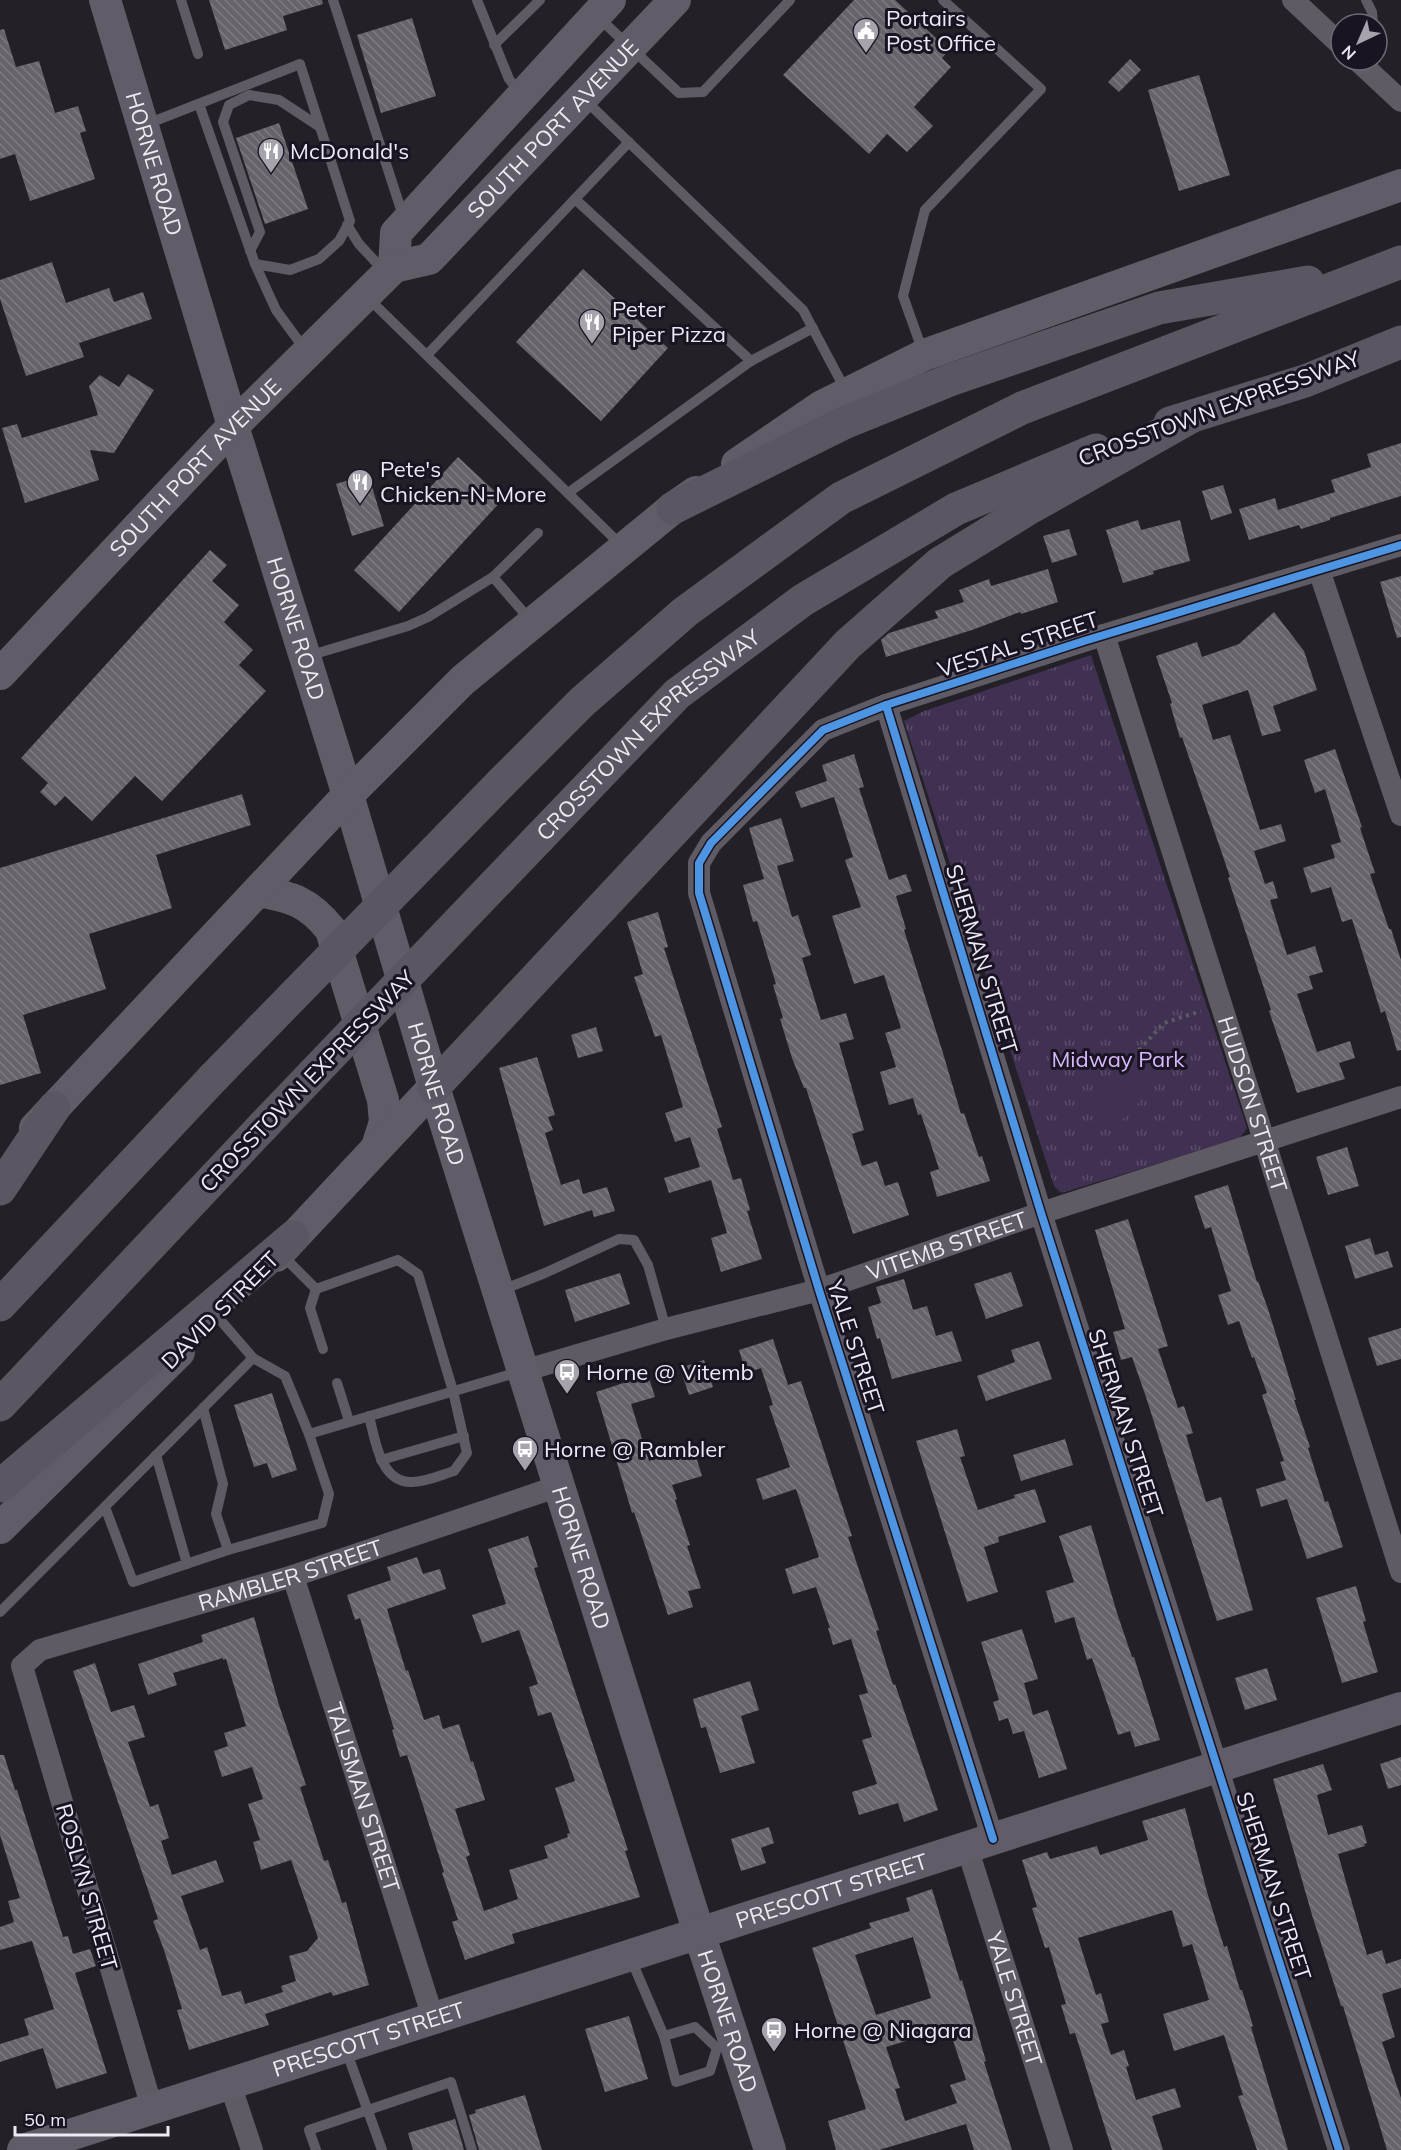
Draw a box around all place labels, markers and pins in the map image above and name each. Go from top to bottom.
place label: Portairs Post Office [886,4,996,57]
public building icon: Portairs Post Office [851,16,881,54]
restaurant icon: McDonald's [256,136,286,174]
place label: McDonald's [290,137,409,165]
place label: Peter Piper Pizza [612,295,726,348]
restaurant icon: Peter Piper Pizza [577,307,607,345]
place label: Pete's Chicken-N-More [380,455,547,508]
restaurant icon: Pete's Chicken-N-More [345,467,375,505]
bus stop icon: Horne @ Vitemb [552,1357,582,1395]
place label: Horne @ Vitemb [586,1358,754,1386]
bus stop icon: Horne @ Rambler [510,1434,540,1472]
place label: Horne @ Rambler [544,1435,725,1463]
bus stop icon: Horne @ Niagara [759,2015,789,2053]
place label: Horne @ Niagara [794,2016,971,2044]

